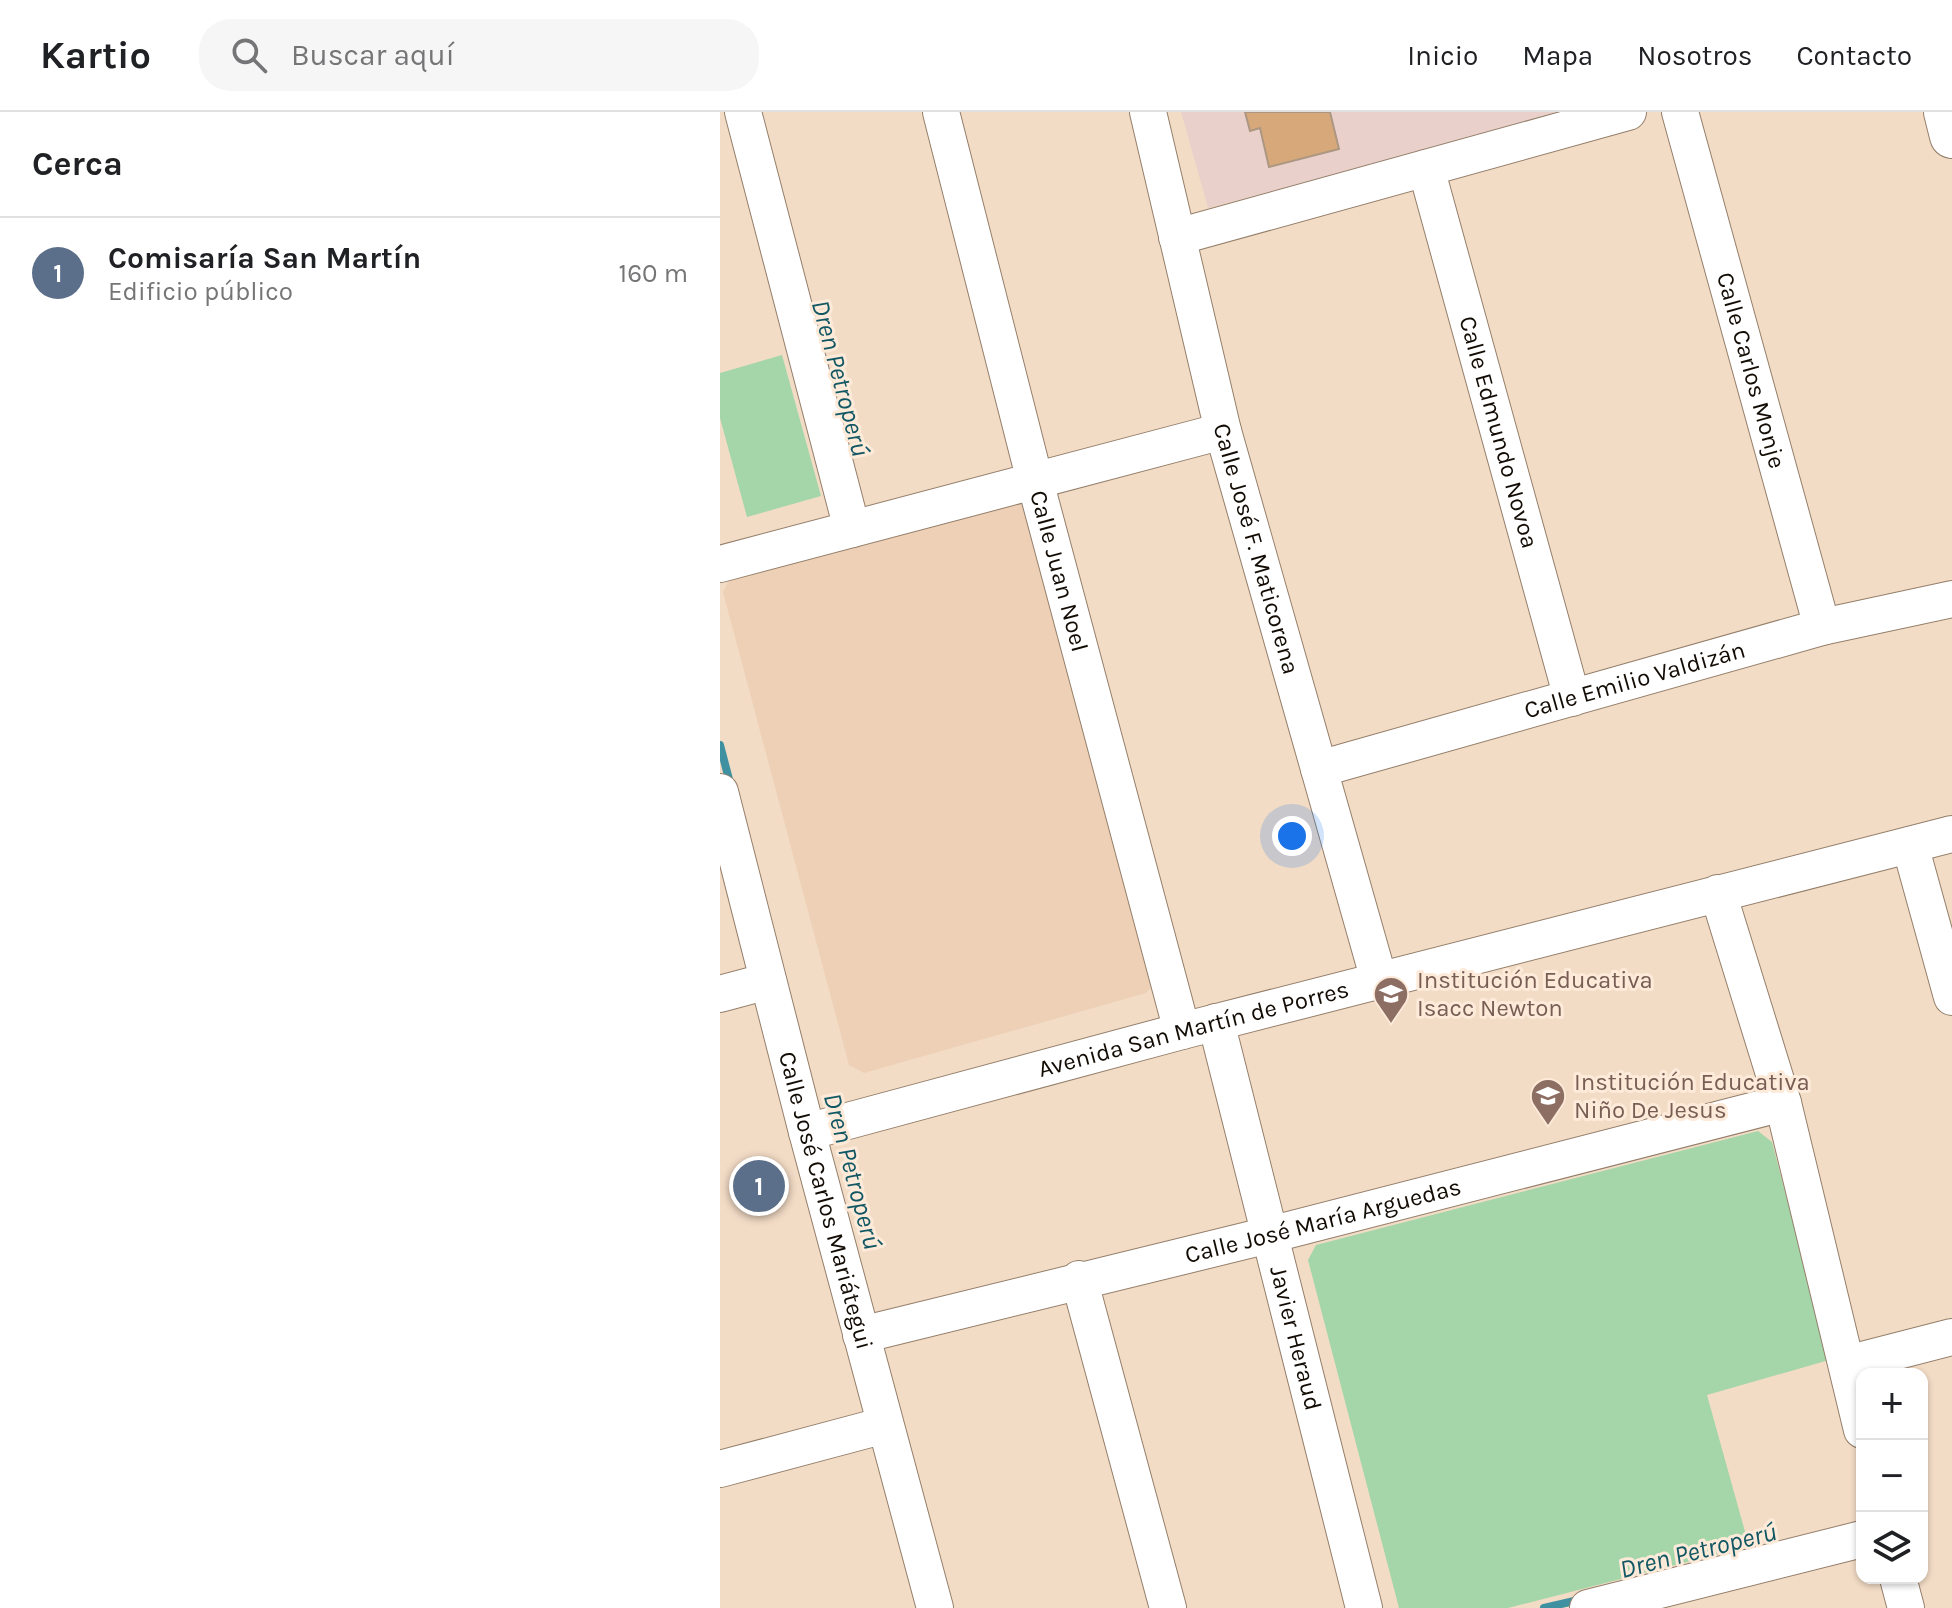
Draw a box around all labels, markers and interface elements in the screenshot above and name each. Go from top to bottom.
search box [199,19,759,91]
text: Kartio [40,33,151,78]
icon: search [227,33,271,77]
text: Buscar aquí [291,37,455,73]
text: Inicio [1407,39,1478,72]
text: Mapa [1522,39,1593,72]
text: Nosotros [1637,39,1752,72]
text: Contacto [1796,39,1912,72]
text: Cerca [32,144,123,184]
text: Comisaría San Martín [108,240,421,276]
text: 1 [53,258,63,289]
text: 160 m [619,258,688,289]
street label: Calle Carlos Monje [1711,269,1792,471]
text: Edificio público [108,276,293,307]
water label: Dren Petroperú [805,297,876,460]
street label: Calle Edmundo Novoa [1453,313,1544,551]
street label: Calle José F. Maticorena [1208,421,1305,677]
street label: Calle Juan Noel [1024,487,1094,655]
street label: Calle Emilio Valdizán [1521,635,1748,724]
your location [1272,816,1312,856]
place label: Institución Educativa Isacc Newton [1417,966,1653,1022]
street label: Avenida San Martín de Porres [1035,975,1352,1083]
school or university icon: Institución Educativa Isacc Newton [1372,975,1410,1025]
street label: Calle José Carlos Mariátegui [773,1049,879,1352]
place label: Institución Educativa Niño De Jesus [1574,1068,1810,1124]
school or university icon: Institución Educativa Niño De Jesus [1529,1077,1567,1127]
water label: Dren Petroperú [817,1090,888,1253]
pin: 1 [733,1156,785,1216]
street label: Calle José María Arguedas [1182,1172,1464,1269]
street label: Javier Heraud [1264,1263,1328,1413]
map controls [1856,1368,1928,1584]
button: + [1856,1368,1928,1440]
button: − [1856,1440,1928,1512]
button: layers [1856,1512,1928,1584]
water label: Dren Petroperú [1616,1516,1780,1585]

